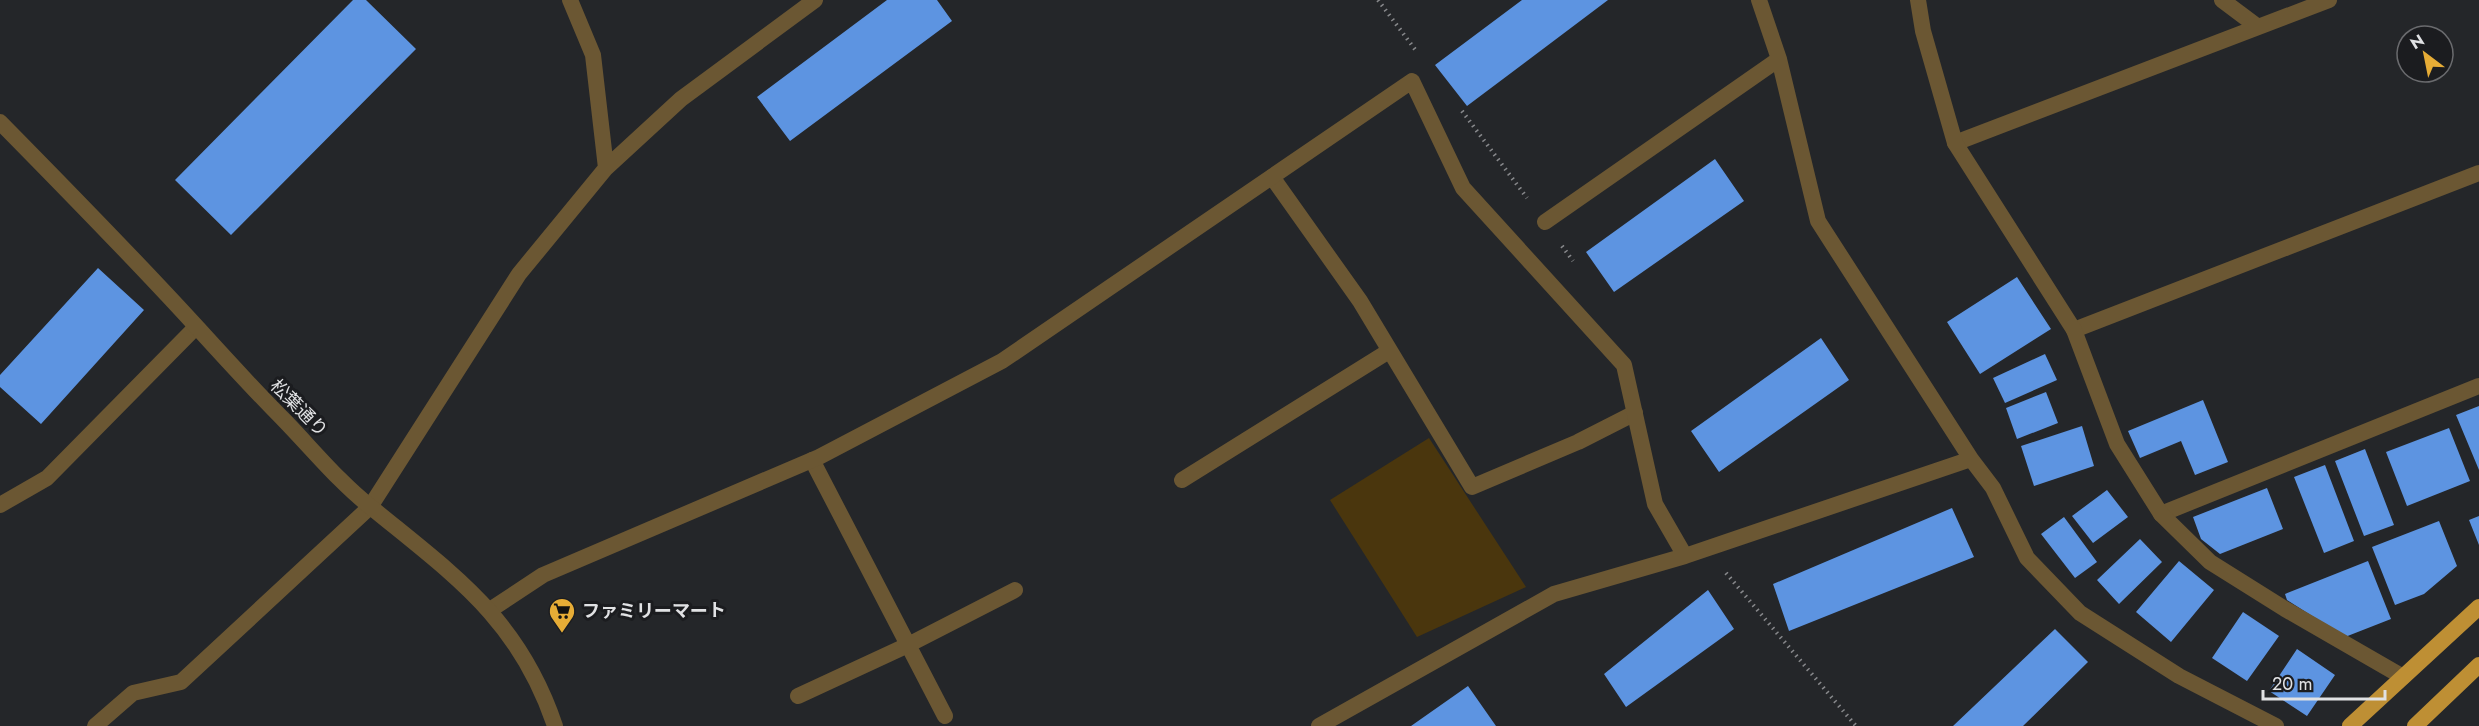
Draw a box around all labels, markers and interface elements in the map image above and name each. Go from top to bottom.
north arrow [2395,24,2455,84]
text: N [2406,29,2429,55]
street label: 松葉通り [264,373,334,443]
supermarket icon: ファミリーマート [547,596,577,634]
place label: ファミリーマート [582,598,726,624]
scale bar [2263,663,2384,701]
text: 20 m [2272,671,2312,697]

